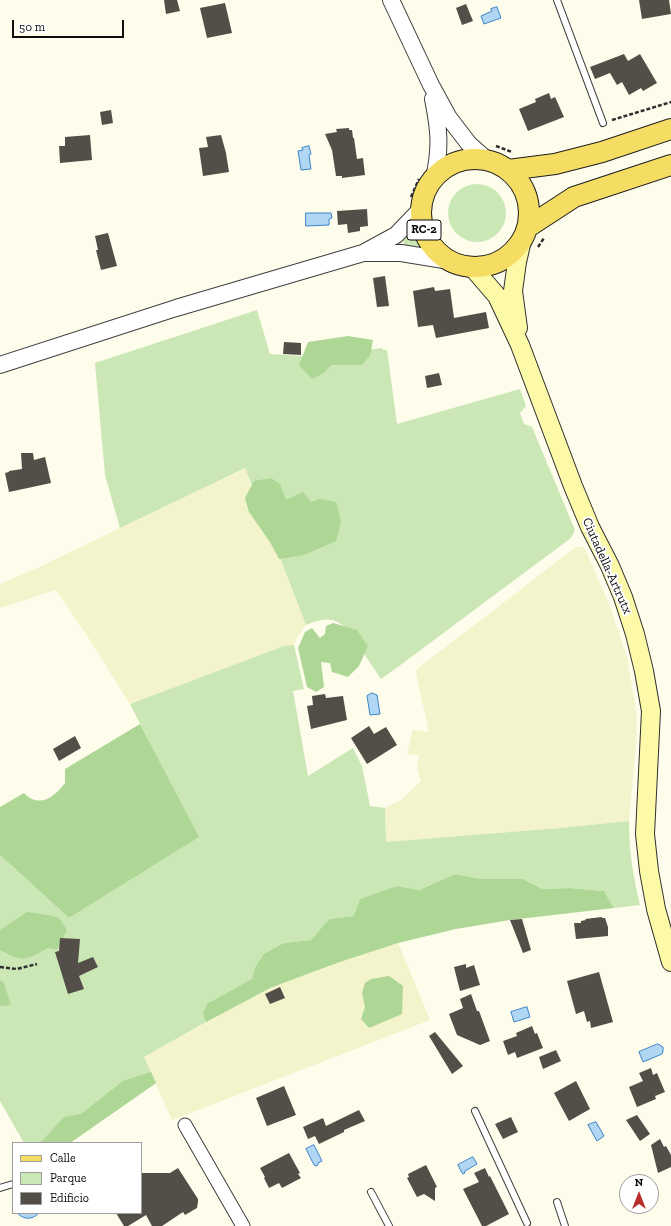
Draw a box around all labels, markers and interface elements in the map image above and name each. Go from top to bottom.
scale bar [14,12,126,38]
text: 50 m [19,20,45,34]
road number: RC-2 [407,220,441,240]
street label: Ciutadella-Artrutx [579,515,635,617]
legend [12,1142,142,1214]
text: Calle [50,1151,76,1165]
text: Parque [50,1171,86,1185]
north arrow [619,1174,659,1214]
text: N [635,1176,643,1189]
text: Edificio [50,1191,89,1205]

